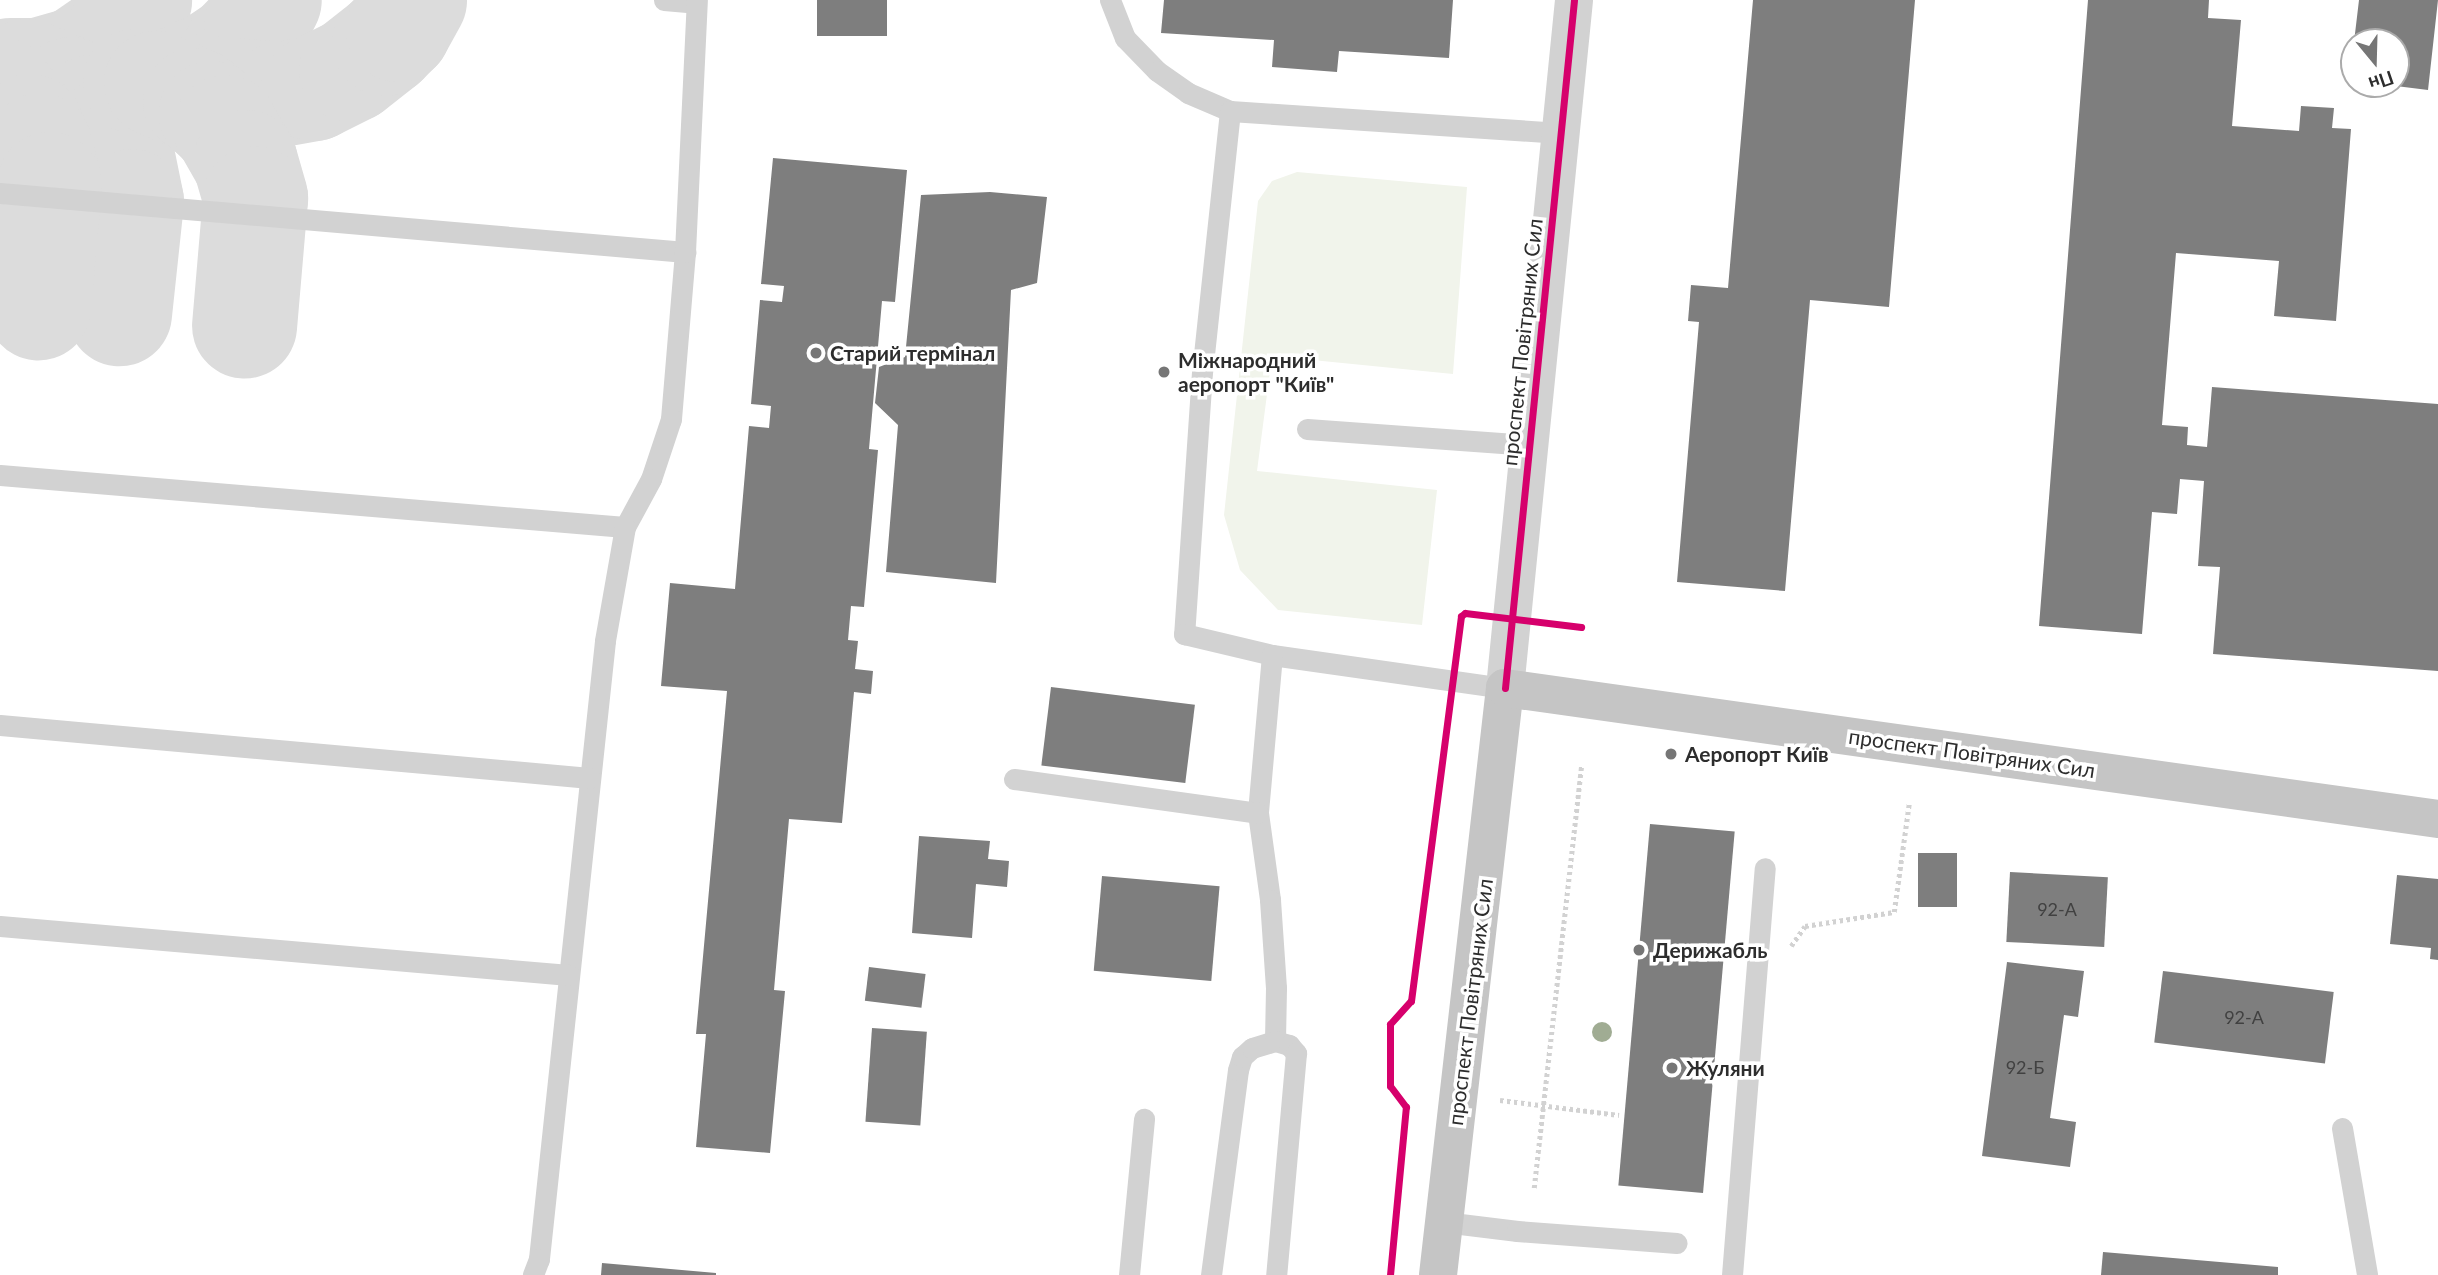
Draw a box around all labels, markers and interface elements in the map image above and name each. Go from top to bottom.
north arrow [2340,28,2410,98]
text: Пн [2366,67,2397,96]
street label: проспект Повітряних Сил [1496,217,1548,467]
place label: Старий термінал [830,340,995,366]
marker: Старий термінал [808,345,824,361]
place label: Міжнародний аеропорт "Київ" [1178,347,1334,397]
marker: Міжнародний аеропорт "Київ" [1156,364,1172,380]
street label: проспект Повітряних Сил [1847,723,2097,783]
place label: Аеропорт Київ [1685,741,1829,767]
marker: Аеропорт Київ [1663,746,1679,762]
street label: проспект Повітряних Сил [1442,877,1498,1127]
house number: 92-А [2037,898,2077,920]
place label: Дерижабль [1653,937,1768,963]
marker: Дерижабль [1631,942,1647,958]
house number: 92-А [2224,1006,2264,1028]
place label: Жуляни [1686,1055,1765,1081]
house number: 92-Б [2006,1056,2044,1078]
marker: Жуляни [1664,1060,1680,1076]

